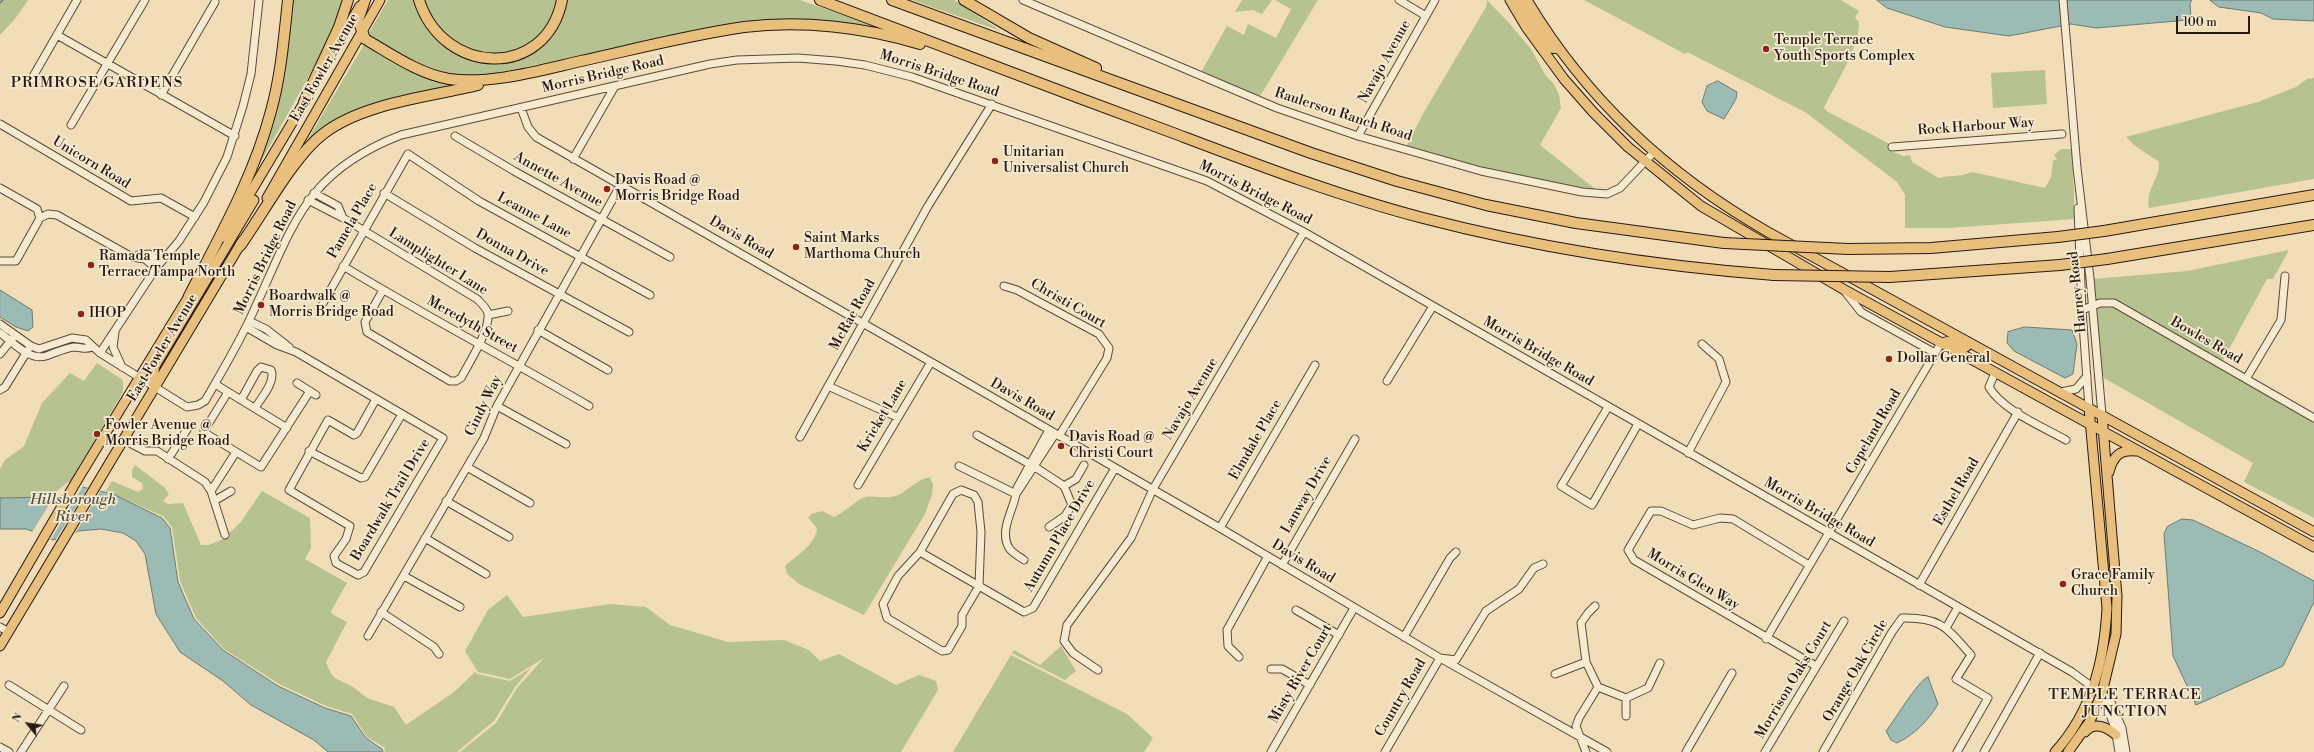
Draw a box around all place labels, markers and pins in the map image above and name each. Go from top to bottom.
place label: Temple Terrace Youth Sports Complex [1774,33,1915,66]
marker: Temple Terrace Youth Sports Complex [1761,44,1771,54]
place label: Unitarian Universalist Church [1003,145,1129,178]
marker: Unitarian Universalist Church [990,156,1000,166]
place label: Davis Road @ Morris Bridge Road [615,173,740,206]
marker: Davis Road @ Morris Bridge Road [602,184,612,194]
place label: Saint Marks Marthoma Church [804,231,921,264]
marker: Saint Marks Marthoma Church [791,242,801,252]
place label: Ramada Temple Terrace/Tampa North [99,249,235,282]
marker: Ramada Temple Terrace/Tampa North [86,260,96,270]
place label: Boardwalk @ Morris Bridge Road [269,289,394,322]
marker: Boardwalk @ Morris Bridge Road [256,300,266,310]
place label: IHOP [89,306,126,322]
marker: IHOP [76,309,86,319]
place label: Dollar General [1897,351,1990,367]
marker: Dollar General [1884,354,1894,364]
place label: Fowler Avenue @ Morris Bridge Road [105,418,230,450]
marker: Fowler Avenue @ Morris Bridge Road [92,429,102,439]
place label: Davis Road @ Christi Court [1069,430,1154,462]
marker: Davis Road @ Christi Court [1056,441,1066,451]
place label: Grace Family Church [2071,568,2155,600]
marker: Grace Family Church [2058,579,2068,589]

